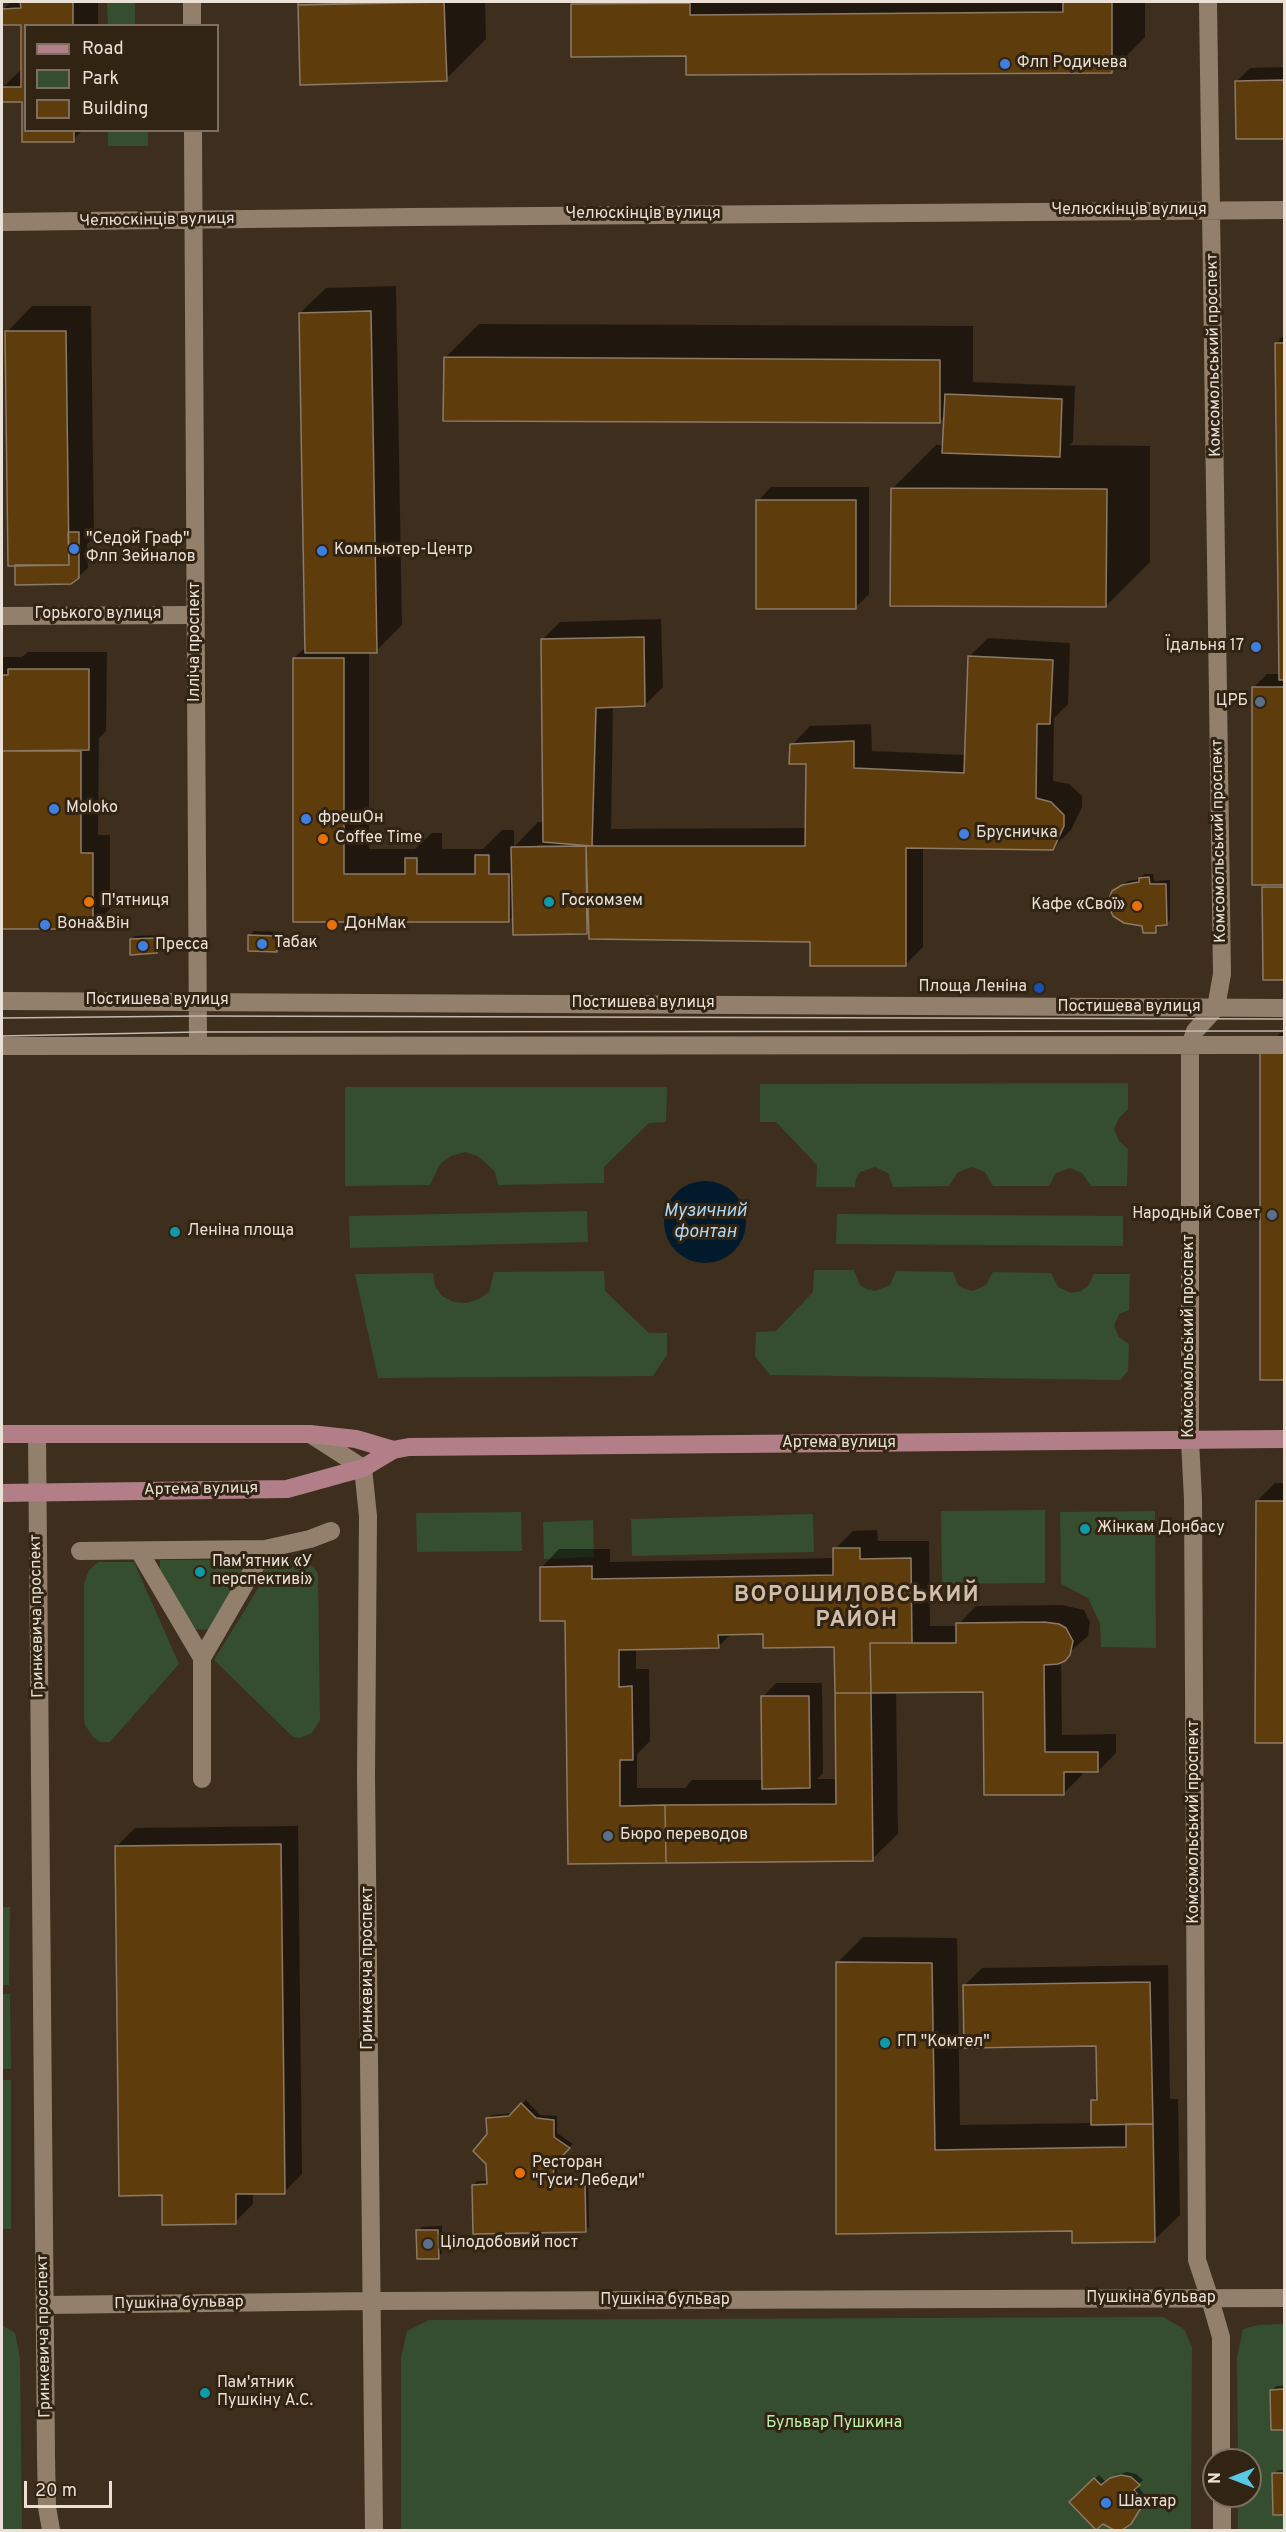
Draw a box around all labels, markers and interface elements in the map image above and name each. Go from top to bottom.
legend [24,24,219,132]
text: Road [82,38,124,61]
place label: Флп Родичева [1017,54,1127,74]
marker: Флп Родичева [998,57,1012,71]
text: Park [82,68,119,91]
text: Building [82,98,148,121]
street label: Челюскінців вулиця [1051,201,1207,221]
street label: Челюскінців вулиця [565,205,721,225]
street label: Челюскінців вулиця [79,210,235,232]
street label: Комсомольський проспект [1204,253,1226,457]
place label: "Седой Граф" Флп Зейналов [86,530,196,568]
place label: Компьютер-Центр [334,541,473,561]
marker: "Седой Граф" Флп Зейналов [67,542,81,556]
marker: Компьютер-Центр [315,544,329,558]
street label: Ілліча проспект [186,582,206,702]
street label: Горького вулиця [35,605,161,625]
place label: Їдальня 17 [1165,637,1244,657]
marker: Їдальня 17 [1249,640,1263,654]
place label: ЦРБ [1216,692,1248,712]
marker: ЦРБ [1253,695,1267,709]
street label: Комсомольський проспект [1209,739,1231,943]
place label: Moloko [66,799,118,819]
marker: Moloko [47,802,61,816]
place label: фрешОн [318,809,383,829]
marker: фрешОн [299,812,313,826]
place label: Брусничка [976,824,1058,844]
marker: Брусничка [957,827,971,841]
place label: Coffee Time [335,829,422,849]
marker: Coffee Time [316,832,330,846]
place label: П'ятниця [101,892,169,912]
place label: Госкомзем [561,892,643,912]
marker: П'ятниця [82,895,96,909]
marker: Госкомзем [542,895,556,909]
place label: Кафе «Свої» [1031,896,1125,916]
marker: Кафе «Свої» [1130,899,1144,913]
place label: Вона&Він [57,915,129,935]
place label: ДонМак [344,915,406,935]
marker: Вона&Він [38,918,52,932]
marker: ДонМак [325,918,339,932]
place label: Табак [274,934,318,954]
place label: Пресса [155,936,209,956]
marker: Табак [255,937,269,951]
marker: Пресса [136,939,150,953]
place label: Площа Леніна [918,978,1027,998]
marker: Площа Леніна [1032,981,1046,995]
street label: Постишева вулиця [85,991,229,1011]
street label: Постишева вулиця [571,994,715,1014]
street label: Постишева вулиця [1057,998,1201,1018]
water label: Музичний фонтан [663,1201,747,1244]
place label: Народный Совет [1132,1205,1260,1225]
marker: Народный Совет [1265,1208,1279,1222]
place label: Леніна площа [187,1222,294,1242]
marker: Леніна площа [168,1225,182,1239]
street label: Комсомольський проспект [1180,1234,1200,1438]
street label: Артема вулиця [782,1434,896,1454]
street label: Артема вулиця [144,1479,258,1501]
place label: Жінкам Донбасу [1097,1519,1225,1539]
marker: Жінкам Донбасу [1078,1522,1092,1536]
street label: Гринкевича проспект [27,1534,49,1698]
place label: Пам'ятник «У перспективі» [212,1553,313,1591]
marker: Пам'ятник «У перспективі» [193,1565,207,1579]
district label: ВОРОШИЛОВСЬКИЙ РАЙОН [734,1584,980,1636]
street label: Комсомольський проспект [1185,1720,1205,1924]
place label: Бюро переводов [620,1826,748,1846]
marker: Бюро переводов [601,1829,615,1843]
street label: Гринкевича проспект [359,1886,379,2050]
place label: ГП "Комтел" [897,2033,990,2053]
marker: ГП "Комтел" [878,2036,892,2050]
place label: Ресторан "Гуси-Лебеди" [532,2154,645,2192]
marker: Ресторан "Гуси-Лебеди" [513,2166,527,2180]
place label: Цілодобовий пост [440,2234,578,2254]
marker: Цілодобовий пост [421,2237,435,2251]
street label: Гринкевича проспект [34,2254,56,2418]
street label: Пушкіна бульвар [1086,2289,1216,2309]
street label: Пушкіна бульвар [600,2291,730,2311]
street label: Пушкіна бульвар [114,2293,244,2315]
place label: Пам'ятник Пушкіну А.С. [217,2374,313,2412]
marker: Пам'ятник Пушкіну А.С. [198,2386,212,2400]
park label: Бульвар Пушкина [766,2414,902,2434]
north arrow [1202,2448,1262,2508]
scale bar [27,2469,116,2507]
text: N [1206,2472,1226,2484]
text: 20 m [35,2480,77,2503]
place label: Шахтар [1118,2493,1176,2513]
marker: Шахтар [1099,2496,1113,2510]

